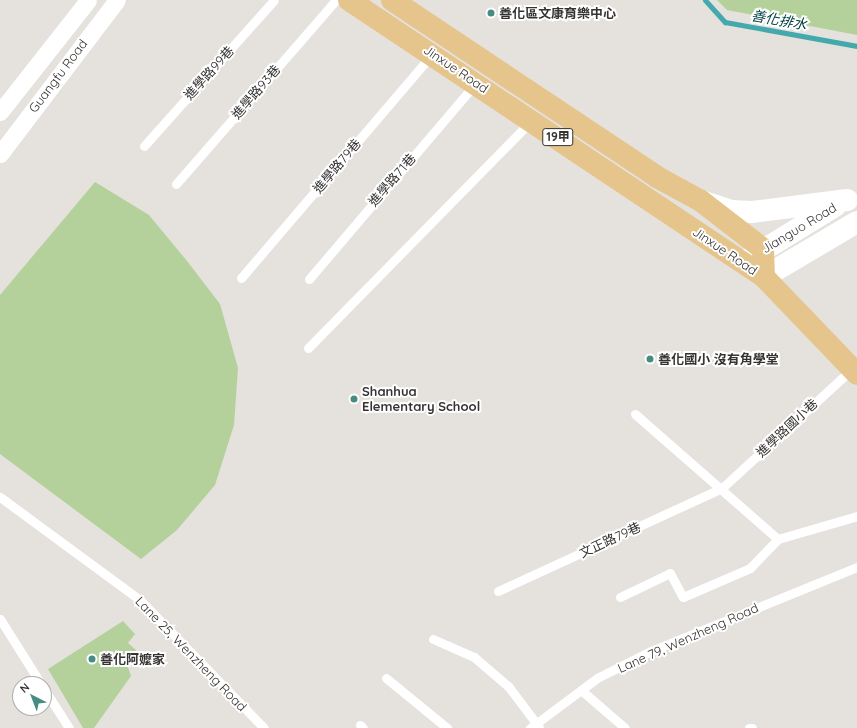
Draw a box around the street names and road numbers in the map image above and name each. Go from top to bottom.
street label: Guangfu Road [25,36,91,116]
street label: Jinxue Road [421,42,491,96]
street label: 進學路99巷 [181,43,237,103]
street label: 進學路93巷 [228,62,284,122]
road number: 19甲 [542,127,574,147]
street label: 進學路79巷 [310,136,364,196]
street label: 進學路71巷 [365,151,419,209]
street label: Jianguo Road [759,200,839,256]
street label: Jinxue Road [690,224,760,278]
street label: 進學路國小巷 [753,396,821,460]
street label: 文正路79巷 [577,519,643,561]
street label: Lane 25, Wenzheng Road [132,593,250,715]
street label: Lane 79, Wenzheng Road [615,600,761,676]

